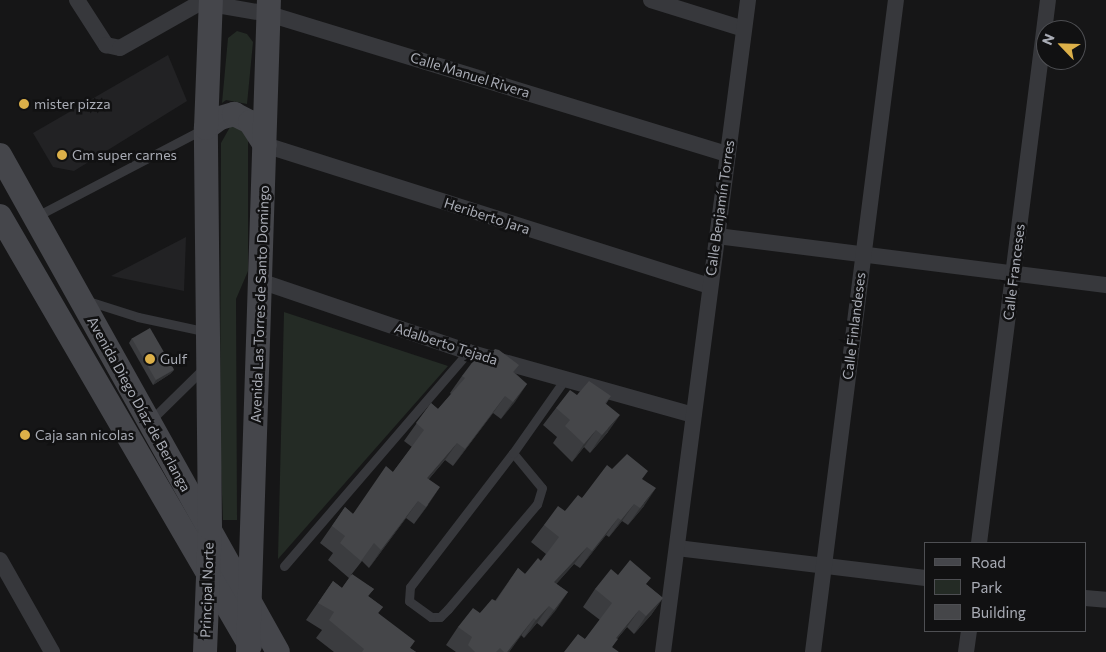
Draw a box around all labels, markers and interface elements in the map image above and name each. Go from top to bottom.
north arrow [1036,20,1086,70]
text: N [1038,31,1058,47]
street label: Calle Manuel Rivera [408,49,532,101]
place label: mister pizza [34,96,111,112]
marker: mister pizza [18,98,30,110]
street label: Calle Benjamín Torres [702,139,738,277]
place label: Gm super carnes [72,147,177,163]
marker: Gm super carnes [56,149,68,161]
street label: Avenida Las Torres de Santo Domingo [247,185,273,423]
street label: Heriberto Jara [442,194,532,238]
street label: Calle Franceses [1000,223,1028,321]
street label: Calle Finlandeses [839,271,869,381]
street label: Avenida Diego Díaz de Berlanga [84,313,194,495]
street label: Adalberto Tejada [392,319,500,369]
place label: Gulf [160,351,187,367]
marker: Gulf [144,353,156,365]
place label: Caja san nicolas [35,427,134,443]
marker: Caja san nicolas [19,429,31,441]
street label: Principal Norte [197,542,217,638]
legend [924,542,1086,632]
text: Road [971,553,1006,571]
text: Park [971,578,1002,596]
text: Building [971,603,1026,621]

